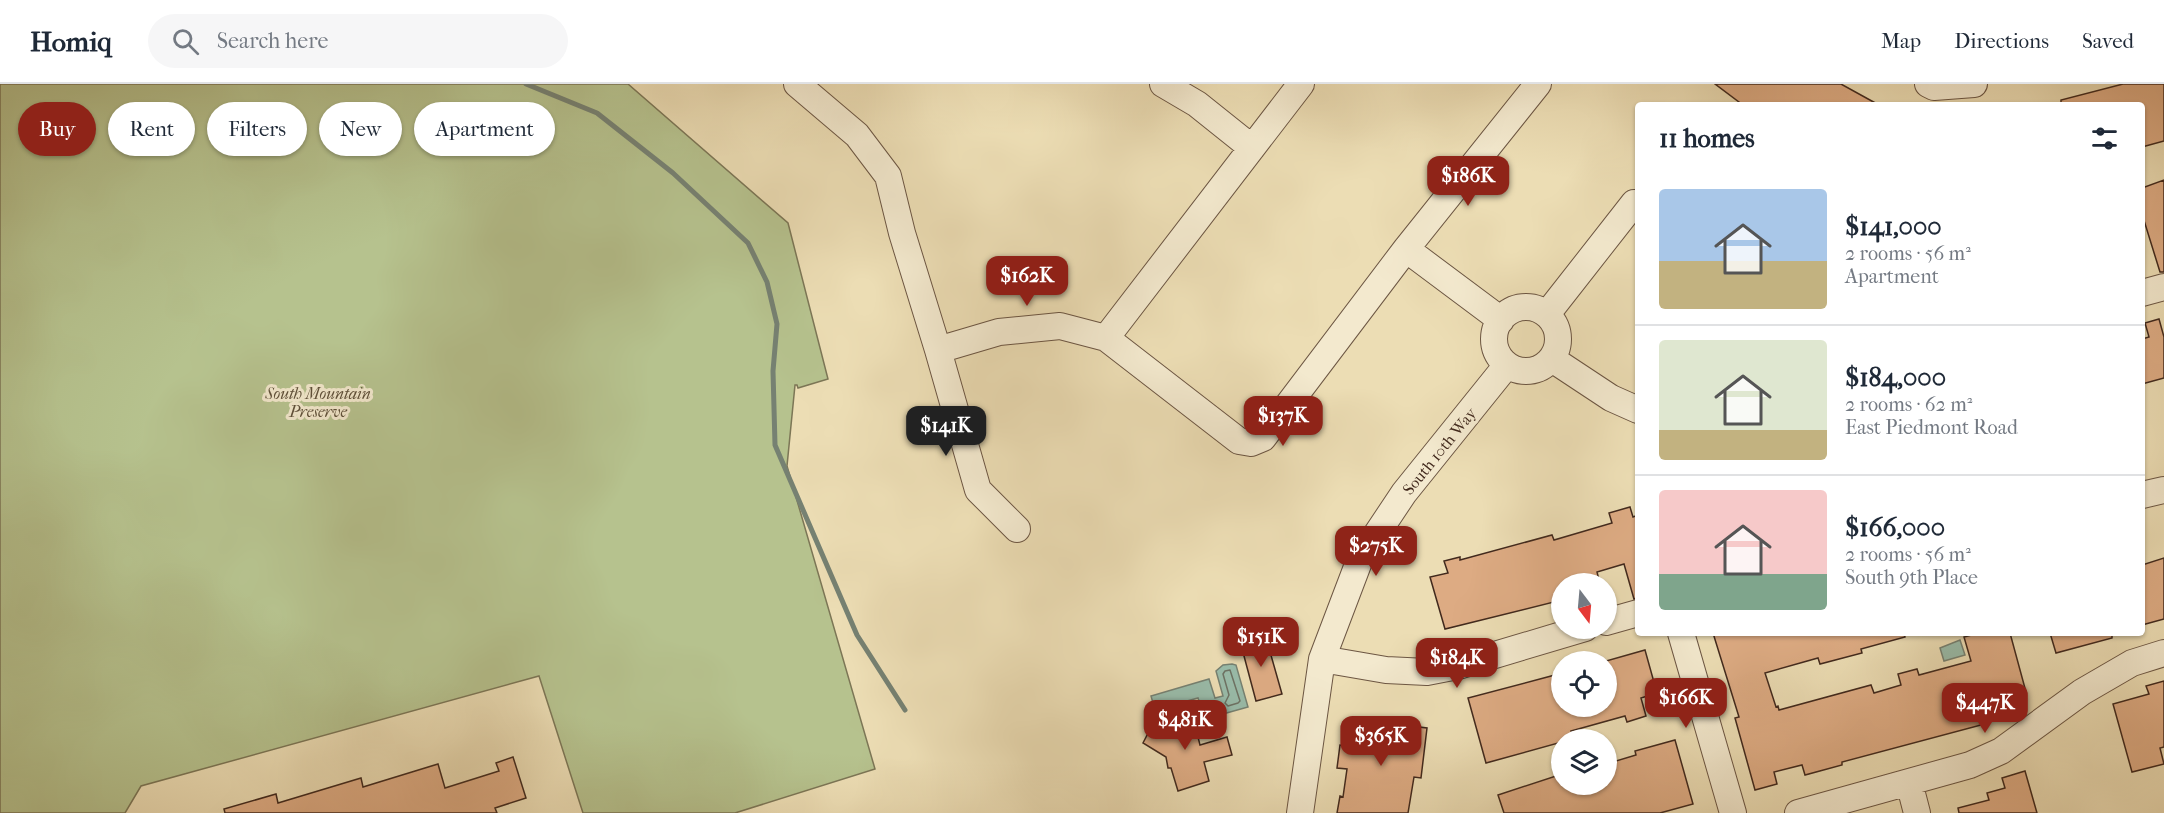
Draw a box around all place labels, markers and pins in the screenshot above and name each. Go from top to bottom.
pin: $186K [1426,156,1510,207]
pin: $162K [985,256,1069,307]
pin: $137K [1241,396,1325,447]
pin: $141K [904,406,988,457]
pin: $275K [1334,526,1418,577]
pin: $151K [1219,617,1303,668]
pin: $184K [1415,638,1499,689]
pin: $166K [1644,678,1728,729]
pin: $447K [1943,683,2027,734]
pin: $481K [1143,700,1227,751]
pin: $365K [1339,716,1423,767]

